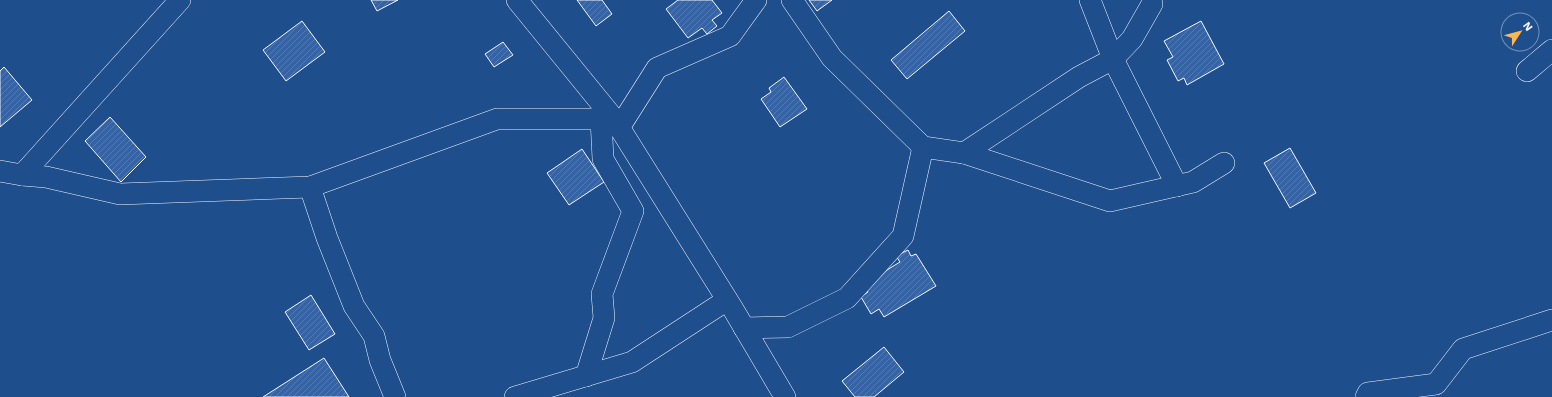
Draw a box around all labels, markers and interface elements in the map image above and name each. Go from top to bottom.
north arrow [1500,12,1540,52]
text: N [1520,19,1535,34]

